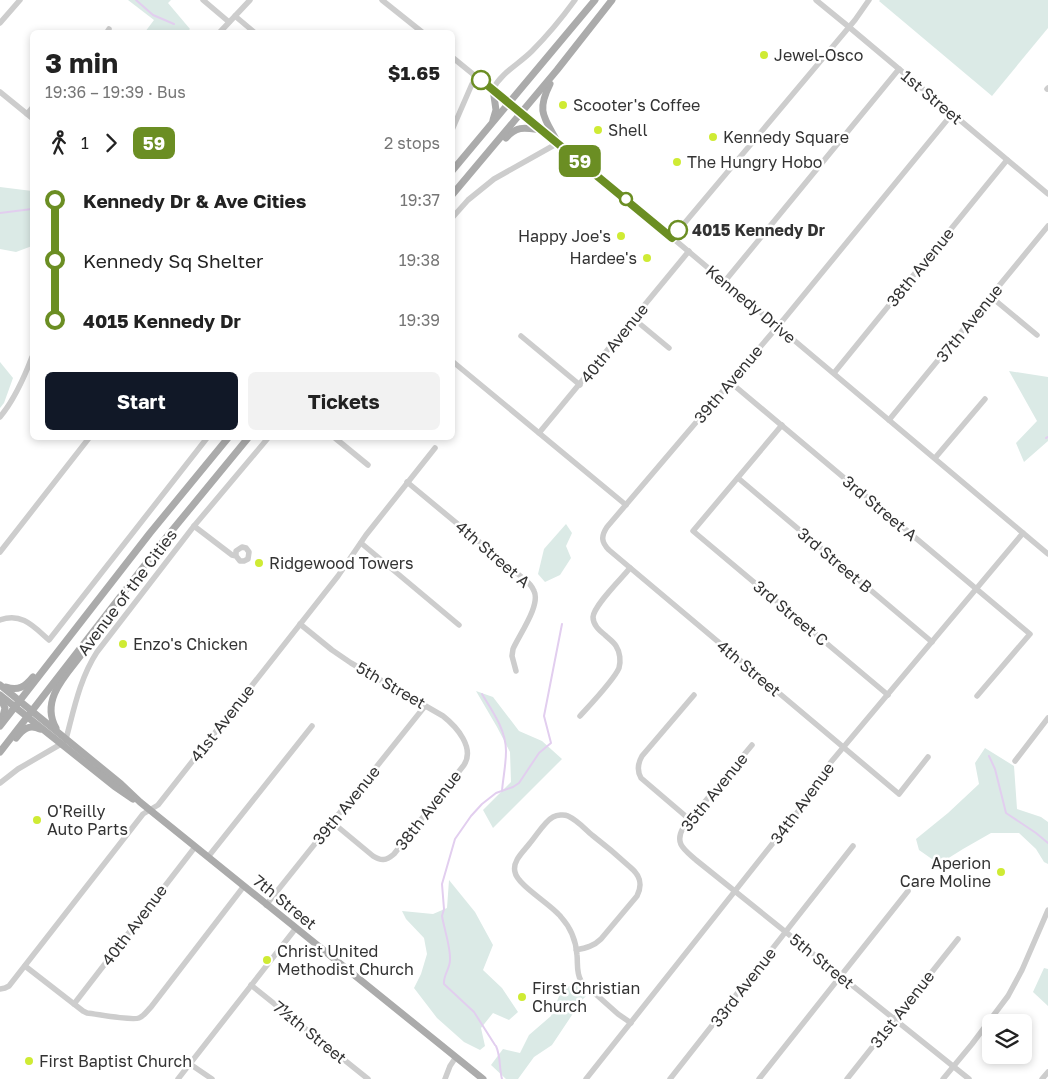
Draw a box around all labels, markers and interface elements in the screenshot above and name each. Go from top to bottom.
place label: Jewel-Osco [774,45,863,65]
text: 3 min [45,46,118,79]
marker: Jewel-Osco [758,49,770,61]
text: $1.65 [388,61,440,84]
street label: 1st Street [897,66,967,128]
unlabelled marker [471,70,491,90]
text: 19:36 – 19:39 · Bus [45,82,186,102]
place label: Scooter's Coffee [573,95,700,115]
marker: Scooter's Coffee [557,99,569,111]
place label: Shell [608,120,648,140]
marker: Shell [592,124,604,136]
place label: Kennedy Square [723,127,849,147]
icon: walk [45,129,73,157]
icon: forward [97,129,125,157]
marker: Kennedy Square [707,131,719,143]
text: 59 [143,132,165,154]
text: 1 [81,133,89,153]
text: 2 stops [384,133,440,153]
line badge: 59 [558,145,602,177]
text: 59 [569,150,591,172]
place label: The Hungry Hobo [687,152,822,172]
marker: The Hungry Hobo [671,156,683,168]
text: Kennedy Dr & Ave Cities [83,189,306,212]
text: 19:37 [400,190,440,210]
unlabelled marker [619,192,633,206]
marker: 4015 Kennedy Dr [668,220,688,240]
place label: 4015 Kennedy Dr [692,220,825,240]
street label: 38th Avenue [882,223,958,311]
place label: Happy Joe's [518,226,611,246]
marker: Happy Joe's [615,230,627,242]
place label: Hardee's [569,248,637,268]
text: Kennedy Sq Shelter [83,249,263,272]
text: 19:38 [399,250,440,270]
marker: Hardee's [641,252,653,264]
street label: Kennedy Drive [702,261,800,347]
street label: 37th Avenue [931,280,1007,366]
street label: 40th Avenue [576,299,652,387]
text: 4015 Kennedy Dr [83,309,241,332]
text: 19:39 [399,310,440,330]
street label: 39th Avenue [690,341,766,427]
button: Start [45,372,238,430]
button: Tickets [248,372,440,430]
street label: 3rd Street A [839,471,922,545]
street label: 4th Street A [452,516,535,592]
street label: 3rd Street B [794,523,876,597]
street label: Avenue of the Cities [73,525,181,659]
place label: Ridgewood Towers [269,553,414,573]
marker: Ridgewood Towers [253,557,265,569]
street label: 3rd Street C [750,576,833,650]
place label: Enzo's Chicken [133,634,248,654]
street label: 4th Street [713,635,785,701]
marker: Enzo's Chicken [117,638,129,650]
street label: 5th Street [353,657,429,713]
street label: 41st Avenue [186,680,258,766]
street label: 35th Avenue [676,749,752,835]
street label: 34th Avenue [766,758,838,848]
street label: 39th Avenue [308,761,384,849]
street label: 38th Avenue [391,766,465,854]
place label: O'Reilly Auto Parts [47,801,128,839]
marker: O'Reilly Auto Parts [31,814,43,826]
place label: Aperion Care Moline [900,853,991,891]
marker: Aperion Care Moline [995,866,1007,878]
street label: 7th Street [249,870,321,934]
street label: 40th Avenue [97,880,171,970]
street label: 5th Street [786,929,858,993]
place label: Christ United Methodist Church [277,941,414,979]
street label: 33rd Avenue [706,943,780,1031]
marker: Christ United Methodist Church [261,954,273,966]
street label: 31st Avenue [866,966,938,1052]
place label: First Christian Church [532,978,640,1016]
marker: First Christian Church [516,991,528,1003]
street label: 7½th Street [269,996,351,1068]
map controls [982,1014,1032,1064]
button: layers [982,1014,1032,1064]
place label: First Baptist Church [39,1051,192,1071]
marker: First Baptist Church [23,1055,35,1067]

